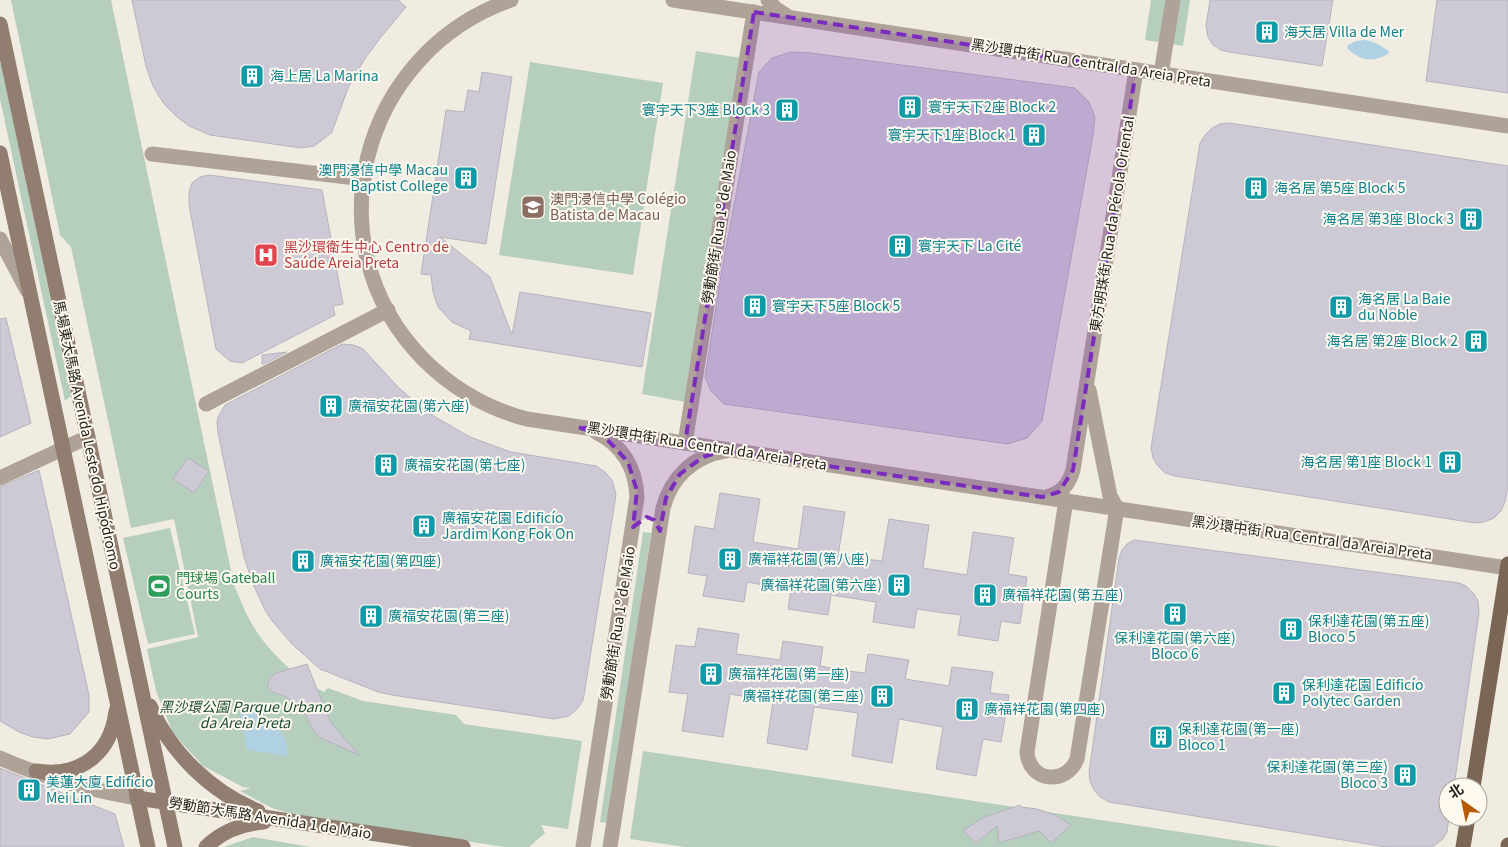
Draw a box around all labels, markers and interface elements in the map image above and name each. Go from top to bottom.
building icon: 海天居 Villa de Mer [1254,19,1280,45]
place label: 海天居 Villa de Mer [1284,21,1405,41]
street label: 黑沙環中街 Rua Central da Areia Preta [970,33,1213,91]
building icon: 海上居 La Marina [239,63,265,89]
place label: 海上居 La Marina [270,65,379,85]
building icon: 寰宇天下2座 Block 2 [897,94,923,120]
place label: 寰宇天下2座 Block 2 [928,96,1057,116]
building icon: 寰宇天下3座 Block 3 [774,97,800,123]
place label: 寰宇天下3座 Block 3 [642,99,770,119]
street label: 東方明珠街 Rua da Pérola Oriental [1084,114,1138,333]
building icon: 寰宇天下1座 Block 1 [1021,122,1047,148]
place label: 寰宇天下1座 Block 1 [888,124,1016,144]
street label: 勞動節街 Rua 1º de Maio [696,149,740,305]
place label: 澳門浸信中學 Macau Baptist College [318,159,448,195]
building icon: 澳門浸信中學 Macau Baptist College [453,165,479,191]
building icon: 海名居 第5座 Block 5 [1243,175,1269,201]
place label: 海名居 第5座 Block 5 [1274,177,1406,197]
place label: 澳門浸信中學 Colégio Batista de Macau [550,188,686,224]
school or university icon: 澳門浸信中學 Colégio Batista de Macau [520,194,546,220]
building icon: 海名居 第3座 Block 3 [1458,206,1484,232]
place label: 海名居 第3座 Block 3 [1323,208,1454,228]
building icon: 寰宇天下 La Cité [887,233,913,259]
place label: 寰宇天下 La Cité [918,235,1022,255]
place label: 黑沙環衛生中心 Centro de Saúde Areia Preta [284,236,449,272]
hospital icon: 黑沙環衛生中心 Centro de Saúde Areia Preta [253,242,279,268]
place label: 海名居 La Baie du Noble [1358,288,1451,324]
building icon: 寰宇天下5座 Block 5 [742,293,768,319]
building icon: 海名居 La Baie du Noble [1328,294,1354,320]
place label: 寰宇天下5座 Block 5 [772,295,901,315]
street label: 馬場東大馬路 Avenida Leste do Hipódromo [50,298,126,571]
building icon: 海名居 第2座 Block 2 [1463,328,1489,354]
place label: 海名居 第2座 Block 2 [1327,330,1458,350]
building icon: 廣福安花園(第六座) [318,393,344,419]
place label: 廣福安花園(第六座) [348,395,469,415]
street label: 黑沙環中街 Rua Central da Areia Preta [586,416,829,474]
building icon: 海名居 第1座 Block 1 [1437,449,1463,475]
place label: 海名居 第1座 Block 1 [1301,451,1432,471]
building icon: 廣福安花園(第七座) [373,452,399,478]
place label: 廣福安花園(第七座) [404,454,525,474]
place label: 廣福安花園 Edificío Jardim Kong Fok On [442,507,574,543]
street label: 黑沙環中街 Rua Central da Areia Preta [1191,510,1434,564]
building icon: 廣福安花園 Edificío Jardim Kong Fok On [411,513,437,539]
street label: 勞動節街 Rua 1º de Maio [595,545,639,701]
building icon: 廣福祥花園(第八座) [717,546,743,572]
building icon: 廣福安花園(第四座) [290,548,316,574]
place label: 廣福祥花園(第八座) [748,548,869,568]
place label: 廣福安花園(第四座) [320,550,441,570]
place label: 門球場 Gateball Courts [176,567,275,603]
building icon: 廣福祥花園(第六座) [886,572,912,598]
sports icon: 門球場 Gateball Courts [146,573,172,599]
place label: 廣福祥花園(第六座) [761,574,882,594]
building icon: 廣福祥花園(第五座) [972,582,998,608]
place label: 廣福祥花園(第五座) [1002,584,1123,604]
building icon: 保利達花園(第六座) Bloco 6 [1162,601,1188,627]
building icon: 廣福安花園(第三座) [358,603,384,629]
place label: 廣福安花園(第三座) [388,605,509,625]
place label: 保利達花園(第五座) Bloco 5 [1308,610,1429,646]
building icon: 保利達花園(第五座) Bloco 5 [1278,616,1304,642]
place label: 保利達花園(第六座) Bloco 6 [1114,627,1236,663]
building icon: 廣福祥花園(第一座) [698,661,724,687]
place label: 廣福祥花園(第一座) [728,663,849,683]
place label: 保利達花園 Edificío Polytec Garden [1302,674,1424,710]
building icon: 保利達花園 Edificío Polytec Garden [1271,680,1297,706]
building icon: 廣福祥花園(第三座) [869,683,895,709]
place label: 廣福祥花園(第三座) [743,685,864,705]
park label: 黑沙環公園 Parque Urbano da Areia Preta [159,696,331,732]
building icon: 廣福祥花園(第四座) [954,696,980,722]
place label: 廣福祥花園(第四座) [984,698,1105,718]
place label: 保利達花園(第一座) Bloco 1 [1178,718,1299,754]
building icon: 保利達花園(第一座) Bloco 1 [1148,724,1174,750]
place label: 保利達花園(第三座) Bloco 3 [1267,756,1388,792]
building icon: 保利達花園(第三座) Bloco 3 [1392,762,1418,788]
place label: 美蓮大廈 Edifício Mei Lin [46,771,154,807]
building icon: 美蓮大廈 Edifício Mei Lin [16,777,42,803]
north arrow [1438,777,1488,827]
text: 北 [1444,778,1467,802]
street label: 勞動節大馬路 Avenida 1 de Maio [168,791,373,843]

